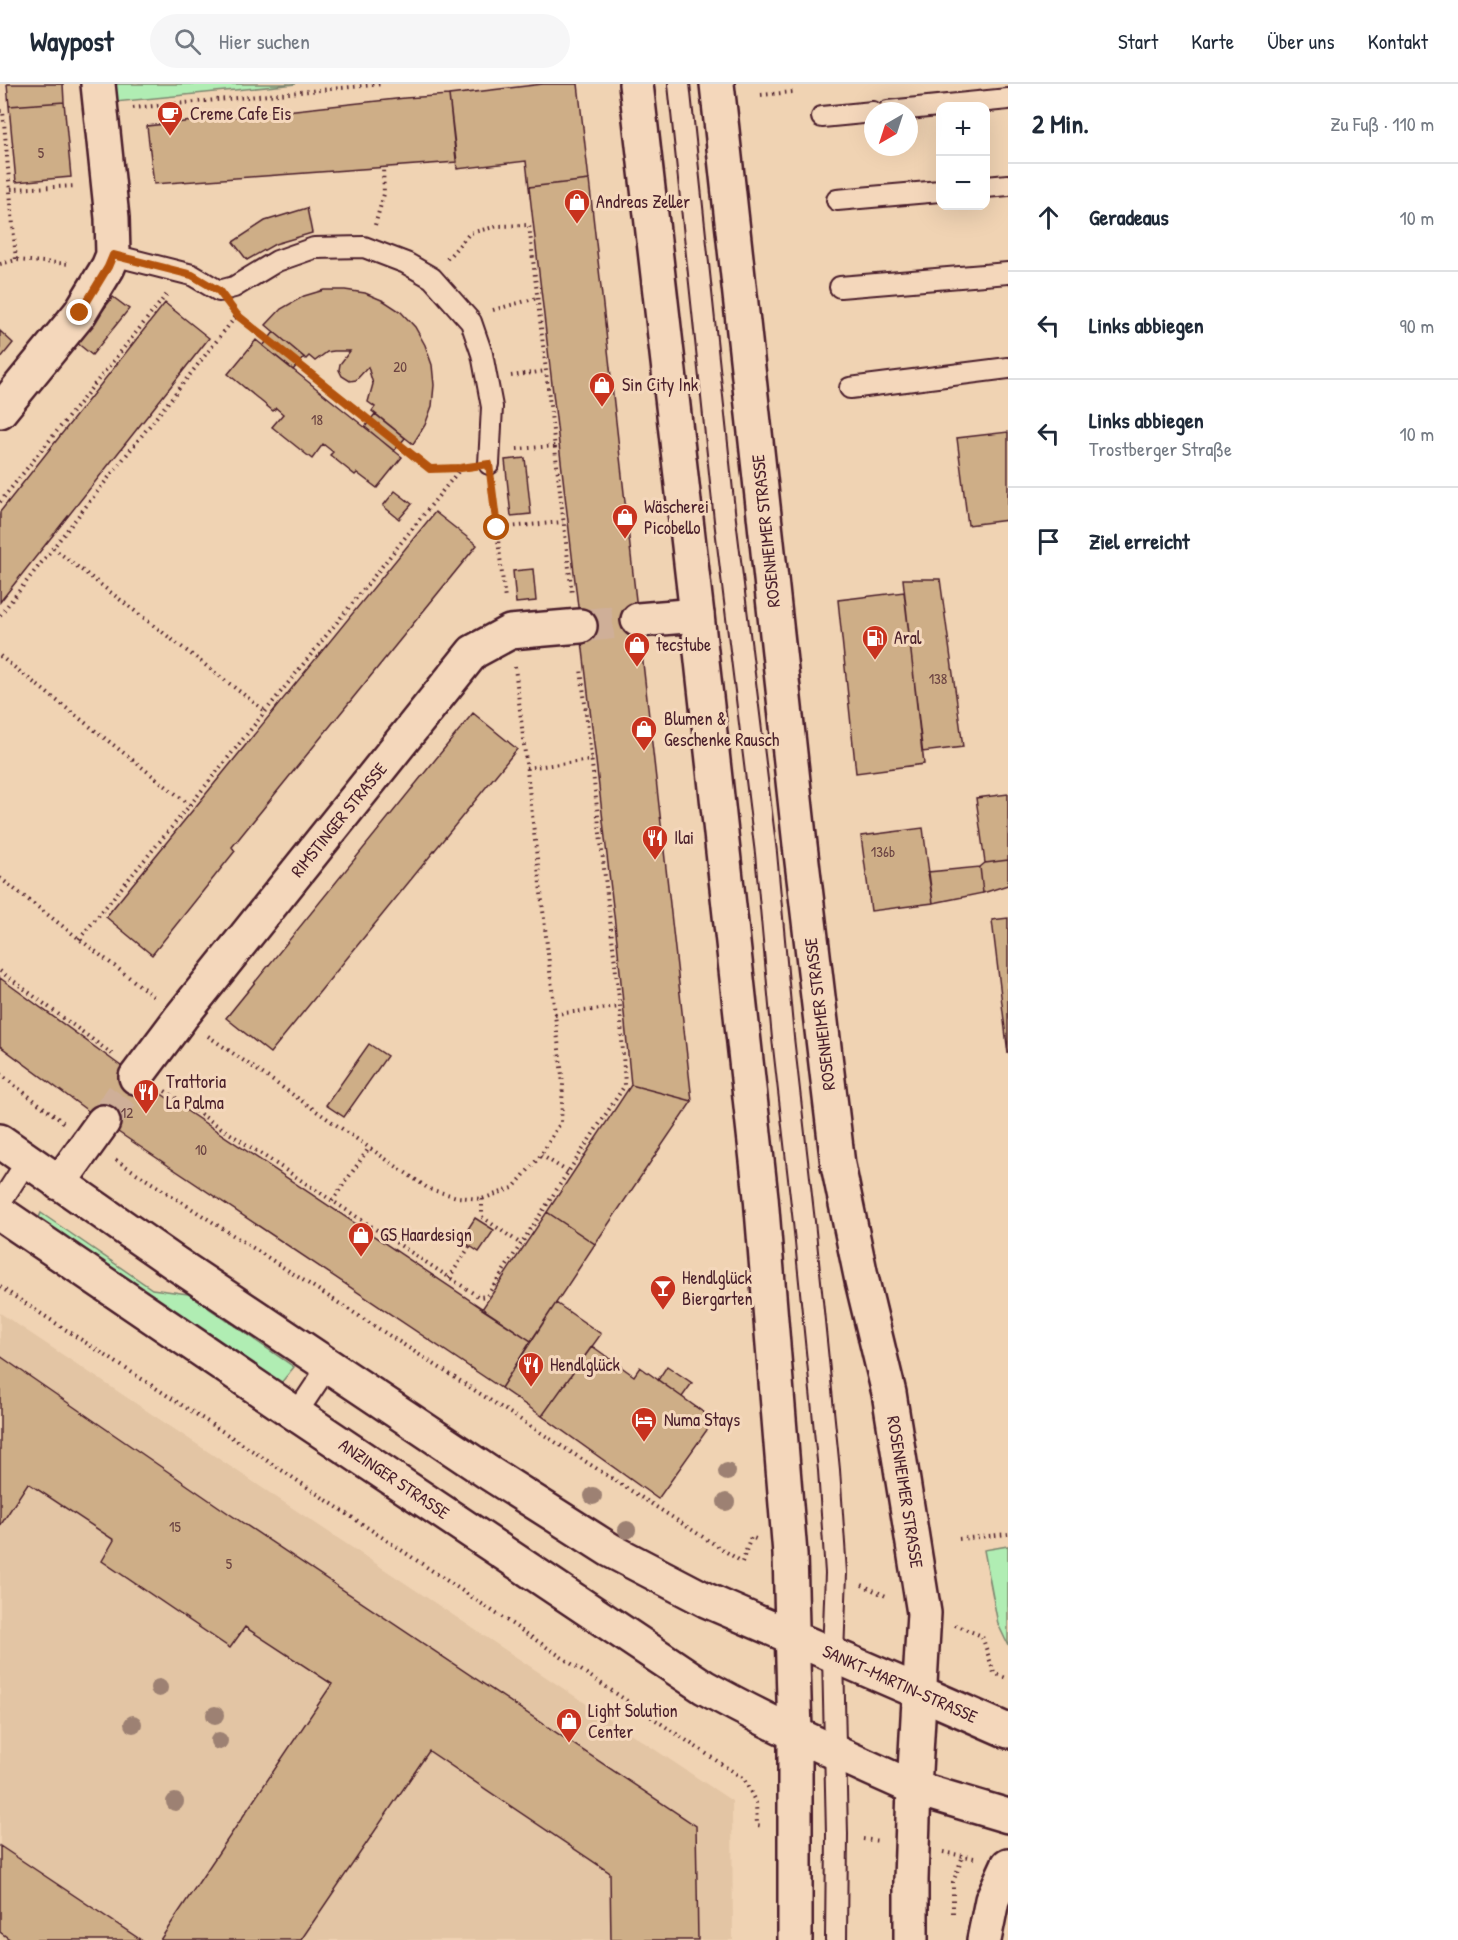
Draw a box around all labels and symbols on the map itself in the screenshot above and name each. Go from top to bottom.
cafe icon: Creme Cafe Eis [155,99,185,137]
place label: Creme Cafe Eis [190,101,291,126]
north arrow [864,102,918,156]
house number: 5 [38,142,45,163]
shop icon: Andreas Zeller [562,187,592,225]
place label: Andreas Zeller [596,189,690,214]
route end [66,299,92,325]
house number: 20 [393,356,407,377]
shop icon: Sin City Ink [587,370,617,408]
place label: Sin City Ink [622,372,699,397]
house number: 18 [311,409,323,430]
street label: ROSENHEIMER STRASSE [745,453,786,609]
place label: Wäscherei Picobello [644,494,709,540]
shop icon: Wäscherei Picobello [610,502,640,540]
route start [483,514,509,540]
fuel station icon: Aral [860,623,890,661]
place label: Aral [894,625,922,650]
shop icon: tecstube [622,630,652,668]
place label: tecstube [656,632,711,657]
house number: 138 [929,668,947,689]
place label: Blumen & Geschenke Rausch [664,706,780,752]
shop icon: Blumen & Geschenke Rausch [629,714,659,752]
street label: RIMSTINGER STRASSE [285,757,393,882]
restaurant icon: Ilai [640,823,670,861]
place label: Ilai [674,825,694,850]
house number: 136b [871,841,895,862]
street label: ROSENHEIMER STRASSE [798,936,841,1092]
place label: Trattoria La Palma [166,1069,226,1115]
restaurant icon: Trattoria La Palma [131,1077,161,1115]
house number: 12 [121,1102,133,1123]
house number: 10 [195,1139,207,1160]
shop icon: GS Haardesign [346,1220,376,1258]
place label: GS Haardesign [380,1222,472,1247]
place label: Hendlglück Biergarten [682,1265,753,1311]
bar icon: Hendlglück Biergarten [648,1273,678,1311]
restaurant icon: Hendlglück [516,1350,546,1388]
place label: Hendlglück [550,1352,621,1377]
hotel icon: Numa Stays [629,1405,659,1443]
place label: Numa Stays [664,1407,740,1432]
street label: ROSENHEIMER STRASSE [881,1414,930,1570]
street label: ANZINGER STRASSE [334,1432,454,1525]
house number: 15 [169,1516,182,1537]
house number: 5 [226,1553,233,1574]
street label: SANKT-MARTIN-STRASSE [819,1638,982,1729]
place label: Light Solution Center [588,1698,678,1744]
shop icon: Light Solution Center [554,1706,584,1744]

